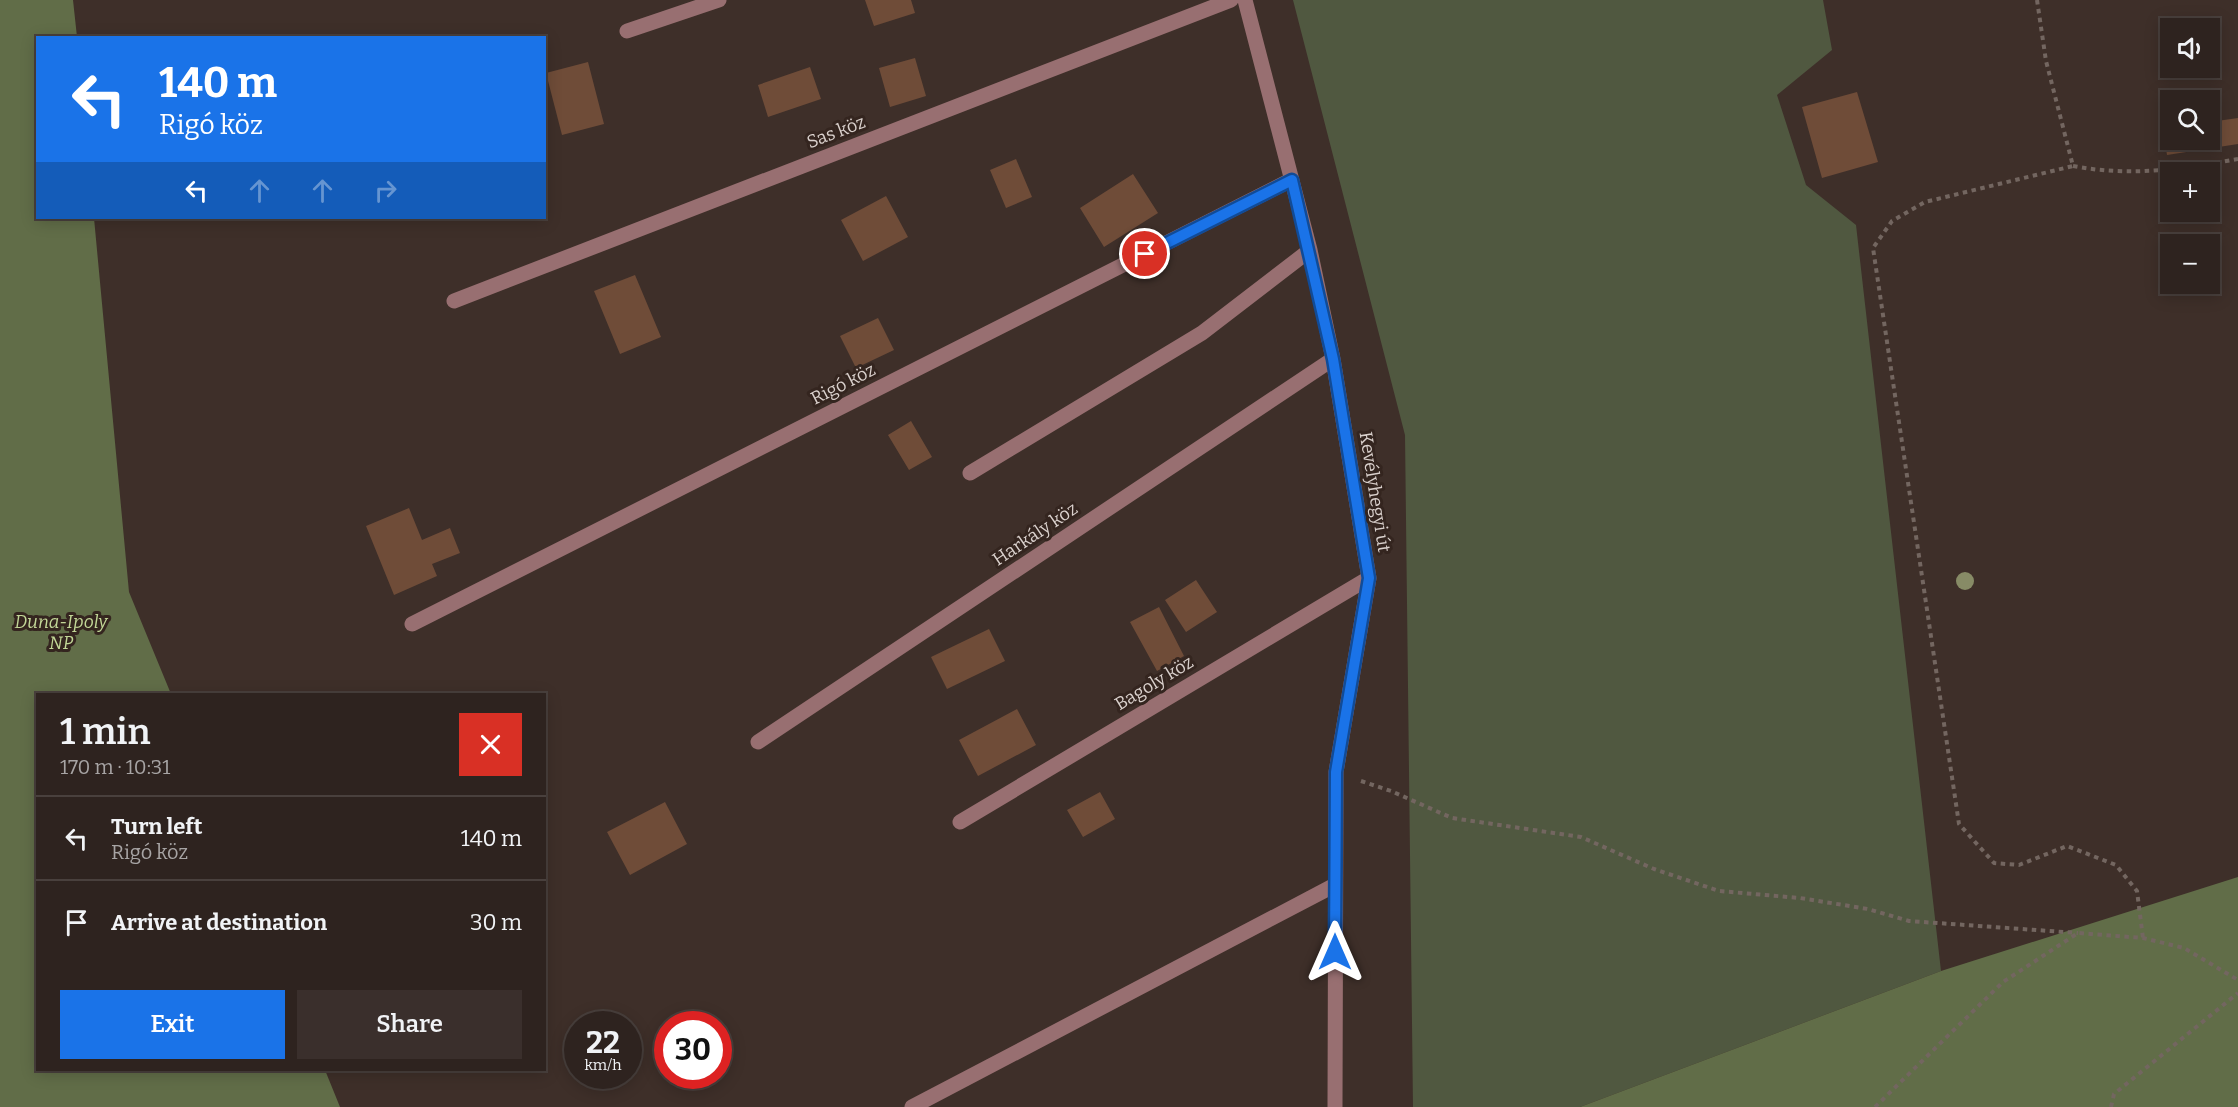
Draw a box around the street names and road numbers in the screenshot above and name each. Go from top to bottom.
street label: Sas köz [804,111,868,153]
street label: Rigó köz [807,358,879,410]
street label: Kevélyhegyi út [1355,430,1395,554]
street label: Harkály köz [988,498,1082,570]
street label: Bagoly köz [1111,651,1197,715]

